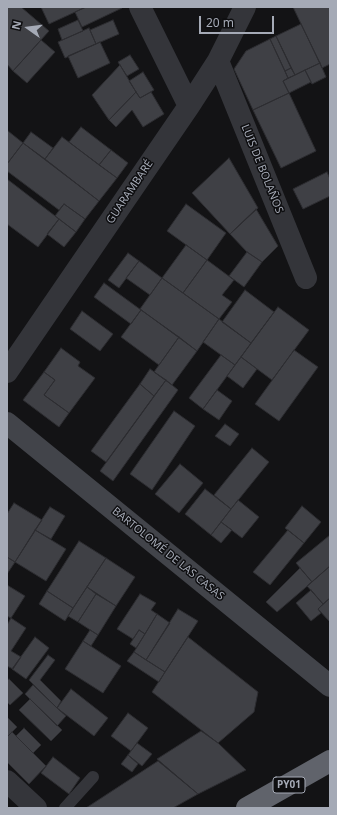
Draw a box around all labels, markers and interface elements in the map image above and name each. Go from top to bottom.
north arrow [8,8,48,48]
scale bar [201,8,276,34]
text: 20 m [206,14,234,31]
text: N [8,19,24,31]
street label: LUIS DE BOLAÑOS [238,123,286,215]
street label: GUARAMBARÉ [104,158,156,226]
street label: BARTOLOMÉ DE LAS CASAS [109,505,227,603]
road number: PY01 [273,777,305,793]

